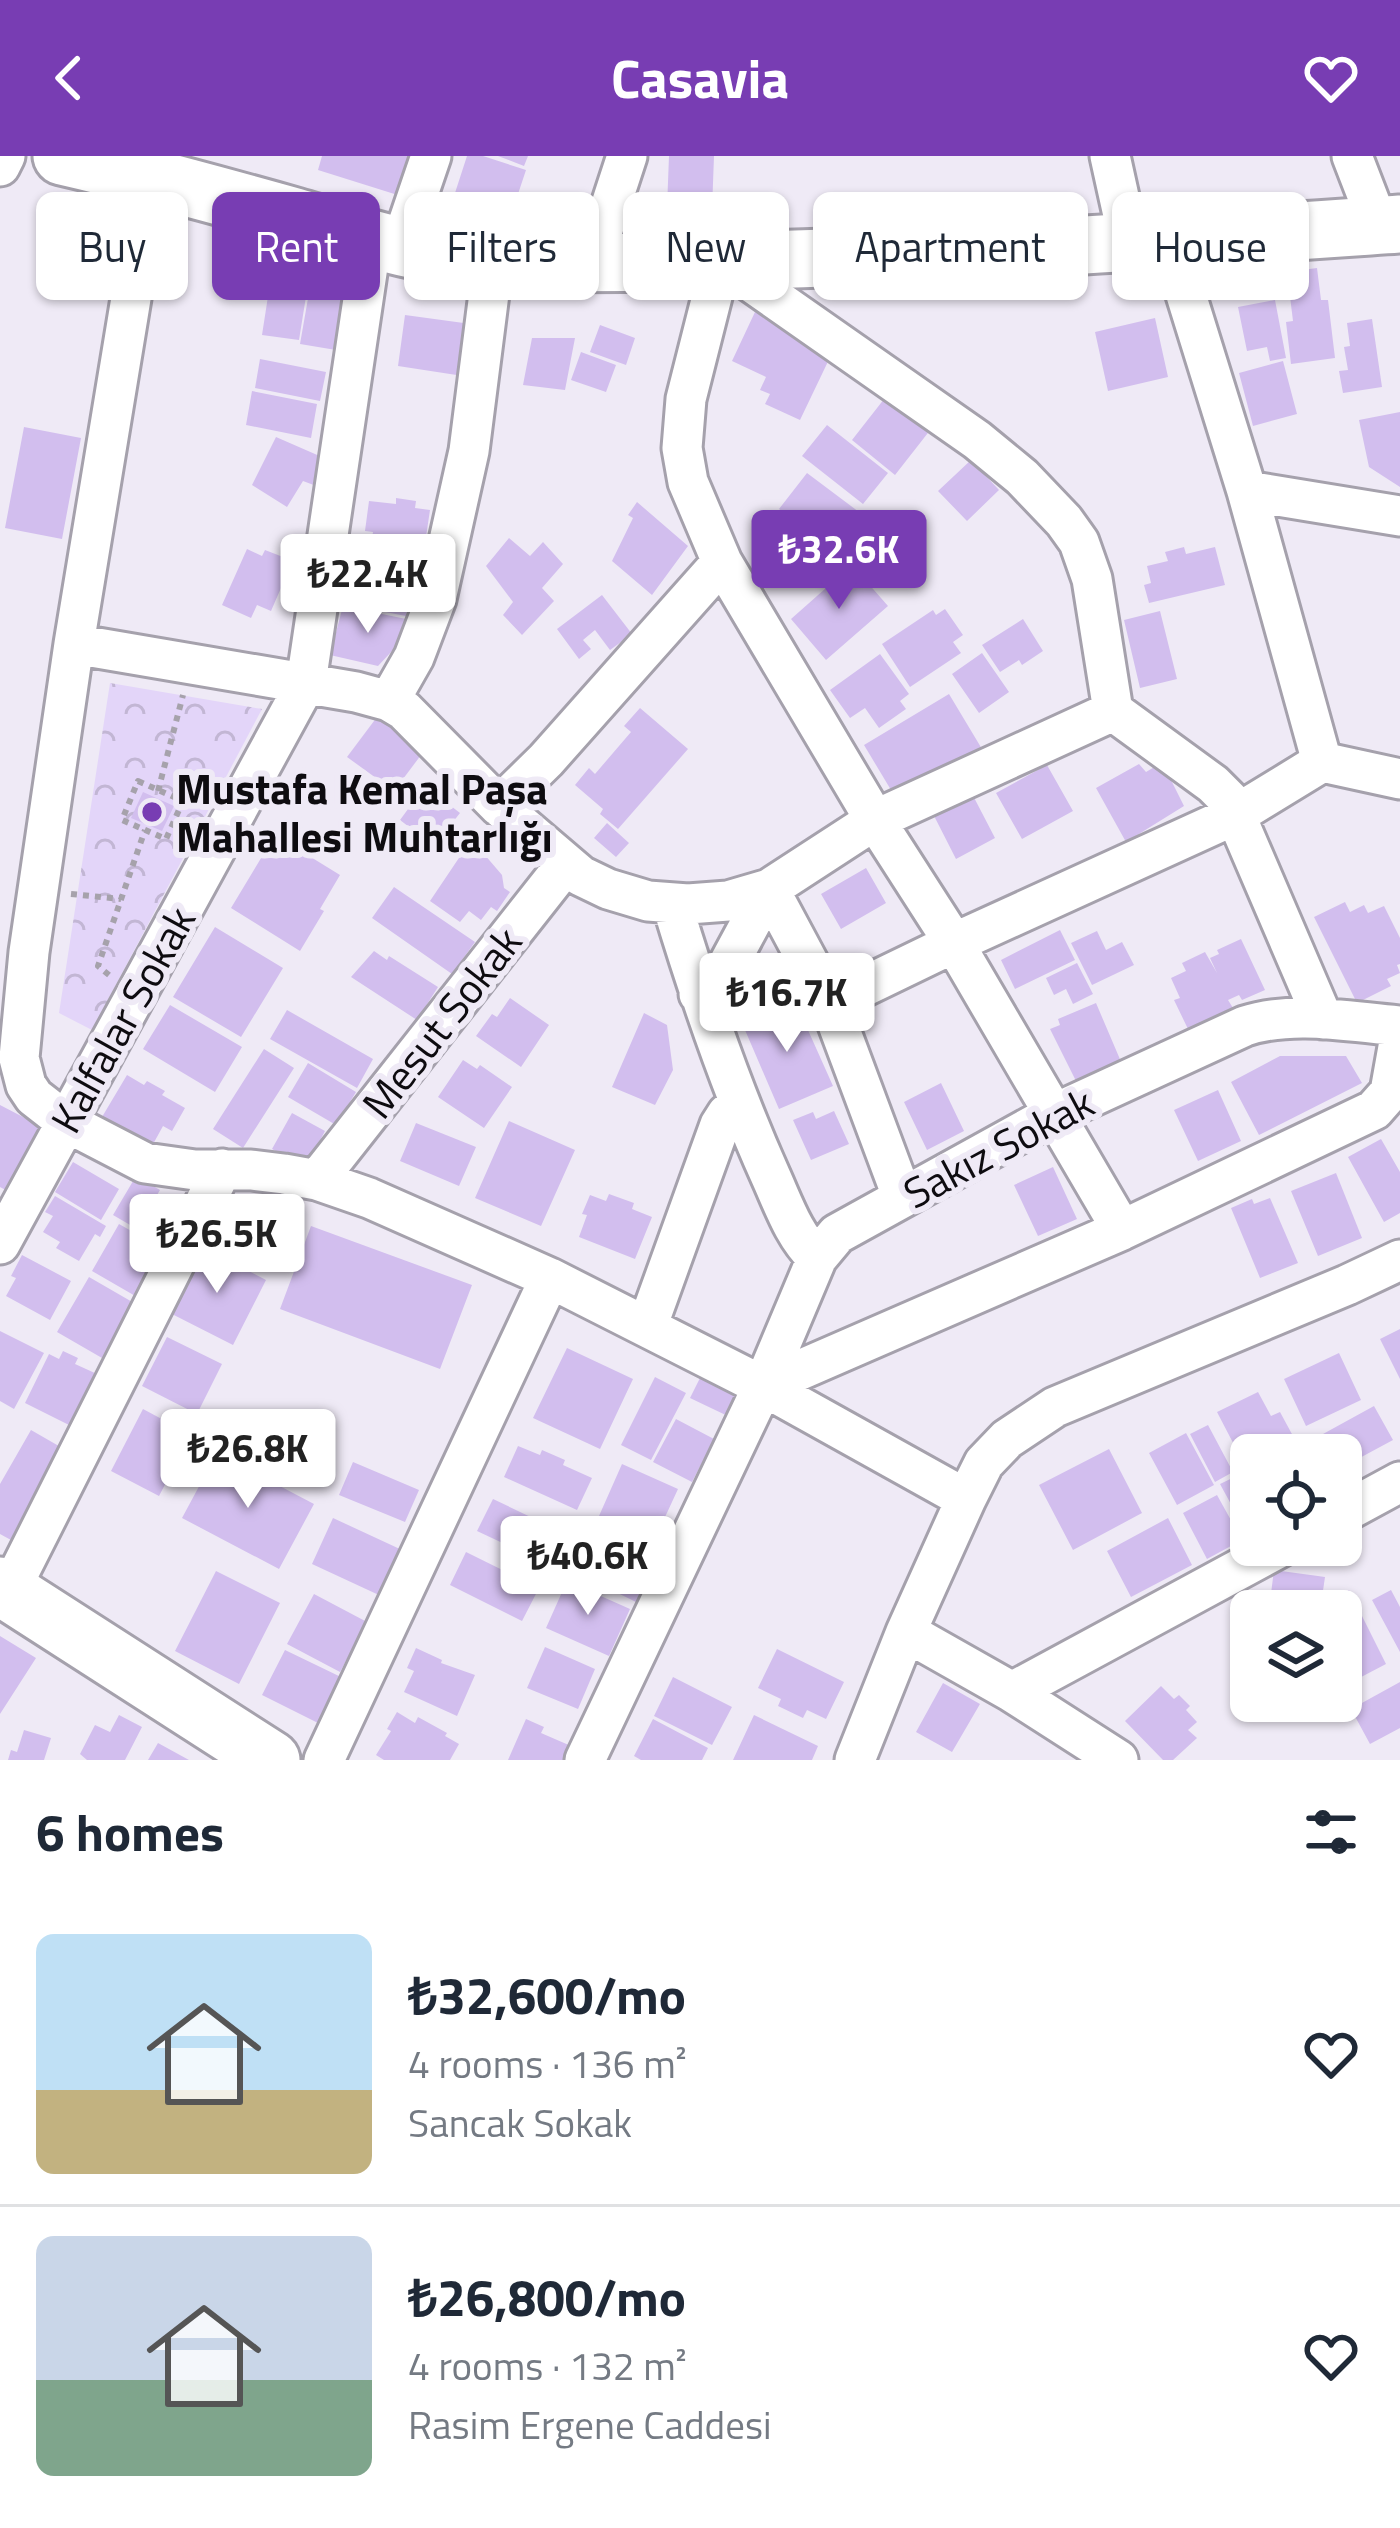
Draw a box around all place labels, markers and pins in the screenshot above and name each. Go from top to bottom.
pin: ₺32.6K [741,510,937,612]
pin: ₺22.4K [270,534,466,636]
place label: Mustafa Kemal Paşa Mahallesi Muhtarlığı [176,756,553,868]
marker: Mustafa Kemal Paşa Mahallesi Muhtarlığı [139,799,165,825]
pin: ₺16.7K [689,953,885,1055]
pin: ₺26.5K [119,1194,315,1296]
pin: ₺26.8K [150,1409,346,1511]
pin: ₺40.6K [490,1516,686,1618]

